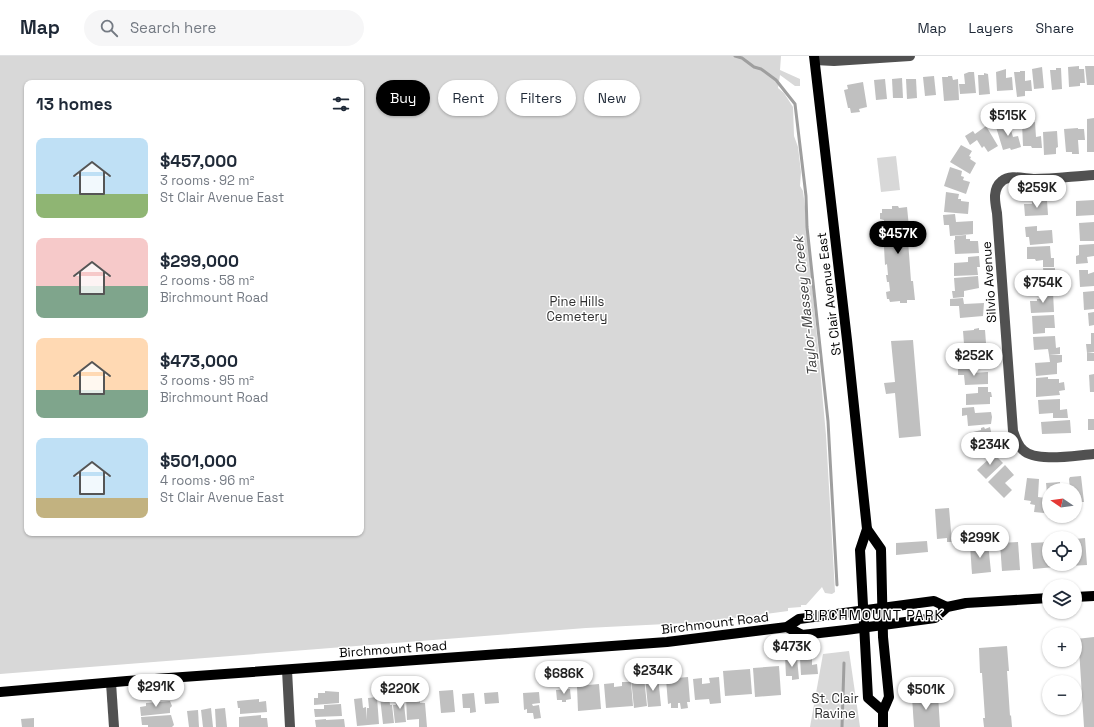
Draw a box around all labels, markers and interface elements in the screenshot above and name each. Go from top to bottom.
search box [84,10,364,46]
text: Map [20,15,60,40]
icon: search [98,17,120,39]
text: Search here [130,18,216,37]
text: Map [917,19,947,37]
text: Layers [969,19,1013,37]
text: Share [1035,19,1074,37]
chip: Buy [376,80,430,116]
chip: Rent [438,80,498,116]
chip: Filters [506,80,576,116]
chip: New [584,80,640,116]
text: 13 homes [36,93,112,115]
icon: filters [330,93,352,115]
pin: $515K [980,103,1036,137]
text: $515K [989,107,1027,124]
text: $457,000 [160,150,237,172]
icon: home [68,154,116,202]
text: 3 rooms · 92 m² [160,172,254,189]
pin: $259K [1009,175,1065,209]
text: $259K [1017,179,1057,196]
text: St Clair Avenue East [160,189,284,206]
pin: $457K [870,221,926,255]
text: $457K [878,225,918,242]
street label: St Clair Avenue East [813,231,845,357]
water label: Taylor-Massey Creek [789,234,821,377]
street label: Silvio Avenue [978,241,1000,323]
text: $299,000 [160,250,239,272]
icon: home [68,254,116,302]
pin: $754K [1015,270,1071,304]
text: 2 rooms · 58 m² [160,272,254,289]
text: $754K [1023,274,1063,291]
text: Birchmount Road [160,289,268,306]
park label: Pine Hills Cemetery [547,293,607,325]
pin: $252K [946,343,1002,377]
text: $252K [954,347,994,364]
text: $473,000 [160,350,238,372]
icon: home [68,354,116,402]
text: 3 rooms · 95 m² [160,372,254,389]
text: Birchmount Road [160,389,268,406]
pin: $234K [962,432,1018,466]
text: $234K [970,436,1010,453]
text: $501,000 [160,450,237,472]
icon: home [68,454,116,502]
text: 4 rooms · 96 m² [160,472,255,489]
north arrow [1042,483,1082,523]
map controls [1042,483,1082,715]
text: St Clair Avenue East [160,489,284,506]
pin: $299K [952,525,1008,559]
text: $299K [960,529,1000,546]
button: locate [1042,531,1082,571]
button: layers [1042,579,1082,619]
district label: BIRCHMOUNT PARK [804,606,944,624]
street label: Birchmount Road [660,608,770,638]
button: + [1042,627,1082,667]
pin: $473K [764,634,820,668]
street label: Birchmount Road [338,637,448,661]
text: $473K [773,638,811,655]
pin: $234K [625,658,681,692]
pin: $686K [536,661,592,695]
text: $234K [633,662,673,679]
text: $686K [544,665,584,682]
pin: $291K [128,674,184,708]
button: − [1042,675,1082,715]
pin: $220K [372,676,428,710]
pin: $501K [898,677,954,711]
text: $291K [137,678,175,695]
text: $220K [380,680,420,697]
text: $501K [907,681,945,698]
park label: St. Clair Ravine [811,690,859,722]

